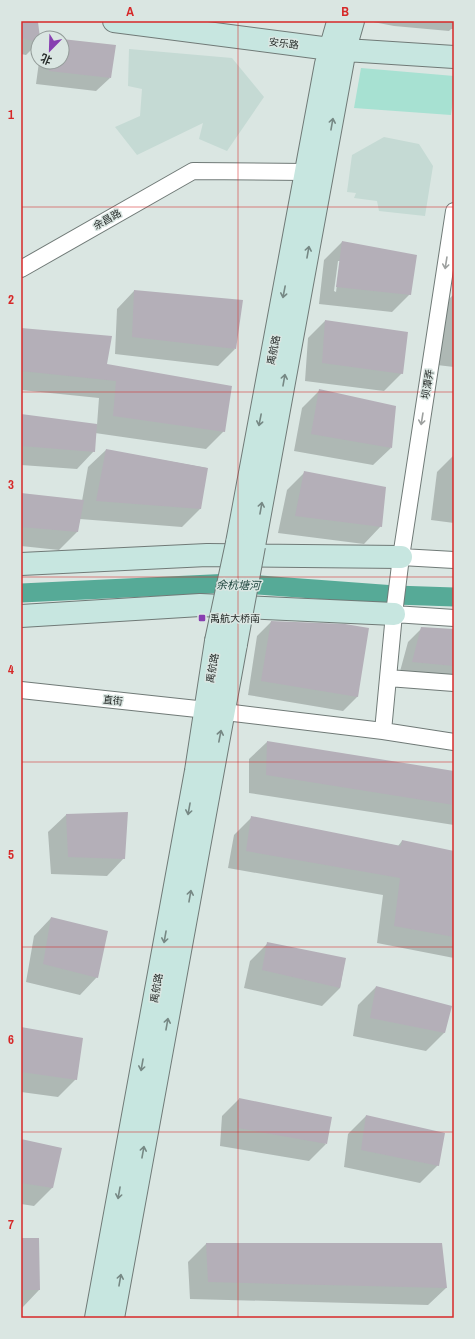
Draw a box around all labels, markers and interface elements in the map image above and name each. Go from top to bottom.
text: A [126,3,134,20]
text: B [341,3,349,20]
north arrow [30,30,70,70]
street label: 安乐路 [268,35,300,52]
text: 北 [38,51,54,68]
text: 1 [8,106,14,123]
one-way arrow [328,118,336,131]
street label: 余昌路 [91,206,124,232]
one-way arrow [304,246,312,259]
one-way arrow [442,256,450,269]
one-way arrow [279,286,287,299]
text: 2 [8,291,14,308]
street label: 禹航路 [264,334,283,366]
street label: 坝潭弄 [419,368,436,400]
one-way arrow [281,374,289,387]
one-way arrow [418,412,426,425]
one-way arrow [256,413,264,426]
text: 3 [8,476,14,493]
one-way arrow [257,502,265,515]
water label: 余杭塘河 [216,578,262,592]
place label: 禹航大桥南 [210,612,260,625]
marker: 禹航大桥南 [197,613,207,623]
street label: 禹航路 [203,652,221,684]
text: 4 [8,661,14,678]
street label: 直街 [102,693,124,708]
one-way arrow [216,730,224,743]
one-way arrow [184,802,192,815]
text: 5 [8,846,14,863]
one-way arrow [187,890,195,903]
one-way arrow [161,930,169,943]
street label: 禹航路 [147,972,165,1004]
one-way arrow [163,1018,171,1031]
text: 6 [8,1031,14,1048]
one-way arrow [138,1058,146,1071]
one-way arrow [140,1146,148,1159]
one-way arrow [115,1186,123,1199]
text: 7 [8,1216,14,1233]
one-way arrow [116,1274,124,1287]

